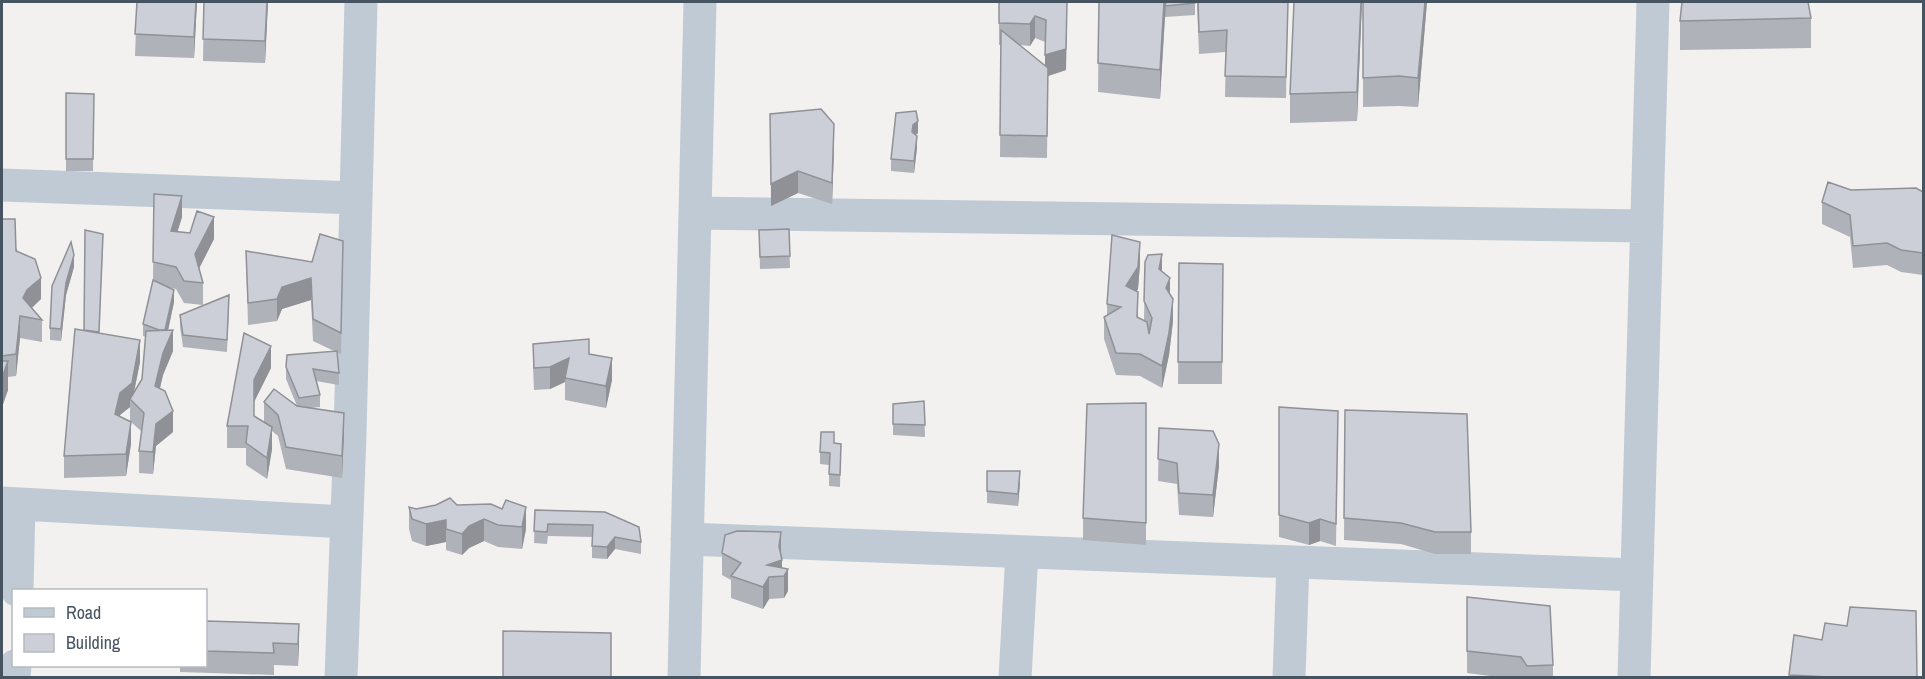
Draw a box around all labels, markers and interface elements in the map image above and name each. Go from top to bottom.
legend [12,589,207,667]
text: Road [66,600,101,625]
text: Building [66,630,121,655]

